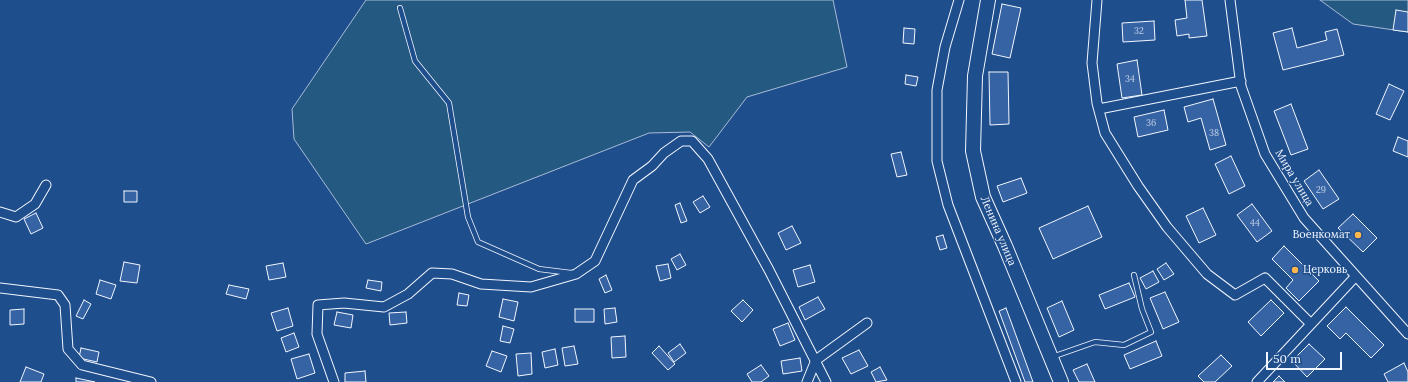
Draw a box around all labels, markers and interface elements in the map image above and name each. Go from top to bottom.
house number: 32 [1134,26,1144,36]
house number: 34 [1125,74,1135,84]
house number: 36 [1146,118,1156,128]
house number: 38 [1209,128,1219,138]
street label: Мира улица [1272,147,1316,209]
house number: 29 [1316,185,1326,195]
street label: Ленина улица [977,194,1019,268]
house number: 44 [1250,218,1260,228]
place label: Военкомат [1292,228,1350,242]
marker: Военкомат [1353,230,1363,240]
place label: Церковь [1303,263,1347,277]
marker: Церковь [1290,265,1300,275]
scale bar [1268,344,1344,370]
text: 50 m [1273,351,1301,366]

